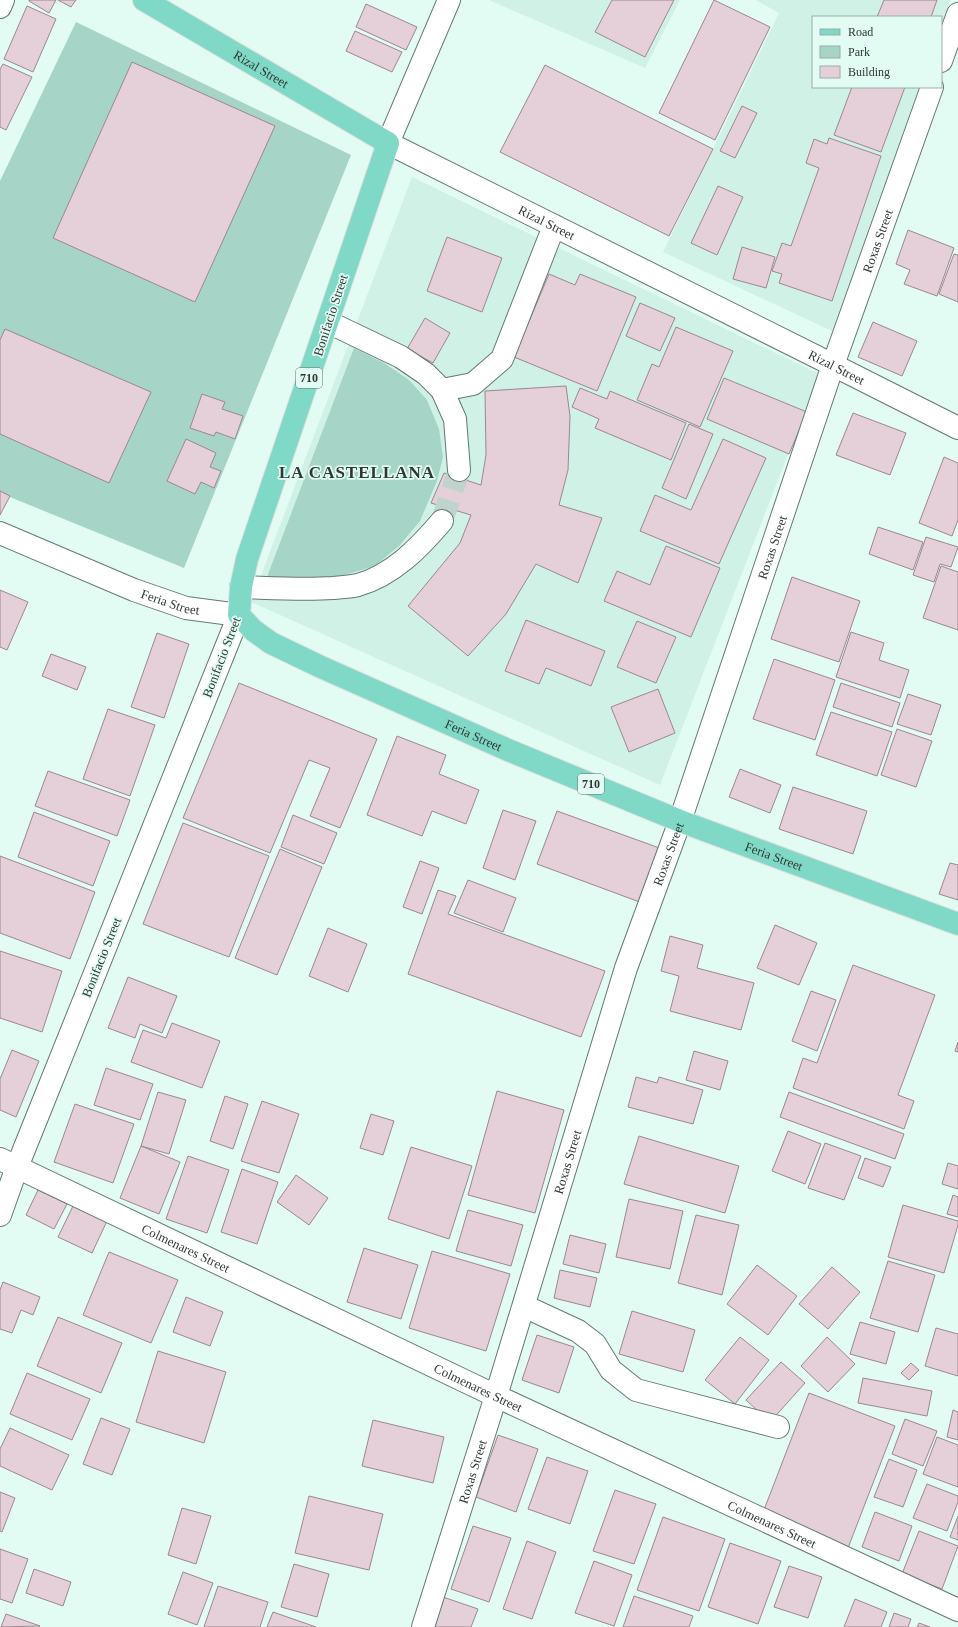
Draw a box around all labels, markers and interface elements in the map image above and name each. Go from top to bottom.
legend [812,16,942,88]
text: Road [848,25,873,39]
text: Park [848,45,870,59]
street label: Rizal Street [231,47,292,91]
text: Building [848,65,890,79]
street label: Rizal Street [516,202,578,243]
street label: Roxas Street [860,207,896,275]
street label: Bonifacio Street [310,272,351,358]
street label: Rizal Street [806,347,868,388]
road number: 710 [296,368,322,388]
district label: LA CASTELLANA [279,463,435,482]
street label: Roxas Street [755,513,790,581]
street label: Feria Street [139,586,201,618]
street label: Bonifacio Street [199,615,244,699]
street label: Feria Street [443,716,504,754]
road number: 710 [578,774,604,794]
street label: Roxas Street [650,820,687,888]
street label: Feria Street [743,839,805,874]
street label: Bonifacio Street [79,915,124,999]
street label: Roxas Street [551,1128,585,1196]
street label: Colmenares Street [139,1221,232,1276]
street label: Colmenares Street [432,1361,525,1415]
street label: Roxas Street [455,1438,490,1506]
street label: Colmenares Street [725,1497,819,1551]

